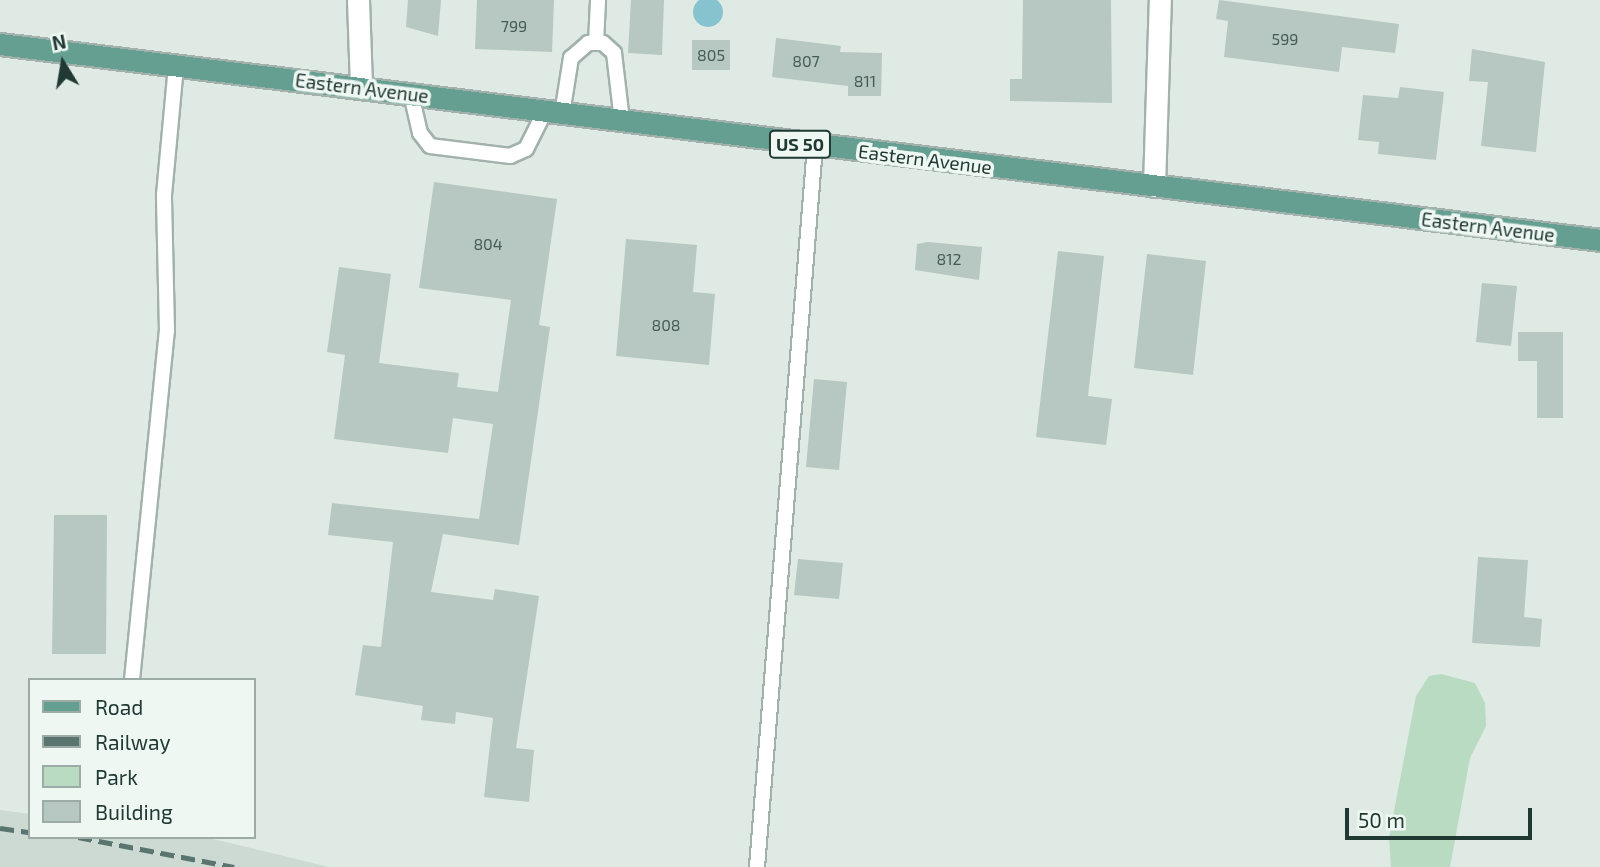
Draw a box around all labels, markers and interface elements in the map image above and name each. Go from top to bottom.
house number: 799 [501,16,527,36]
north arrow [28,28,98,98]
text: N [50,29,68,54]
house number: 599 [1272,29,1298,49]
house number: 805 [697,45,725,65]
house number: 807 [792,51,820,71]
street label: Eastern Avenue [294,68,430,108]
house number: 811 [854,71,876,91]
road number: US 50 [768,130,832,159]
street label: Eastern Avenue [857,139,993,179]
street label: Eastern Avenue [1420,207,1556,247]
house number: 804 [473,234,503,254]
house number: 812 [936,249,962,269]
house number: 808 [651,315,681,335]
legend [28,678,256,839]
text: Road [95,694,143,719]
text: Railway [95,729,171,754]
text: Park [95,764,138,789]
scale bar [1348,794,1535,838]
text: Building [95,799,173,824]
text: 50 m [1358,807,1405,832]

